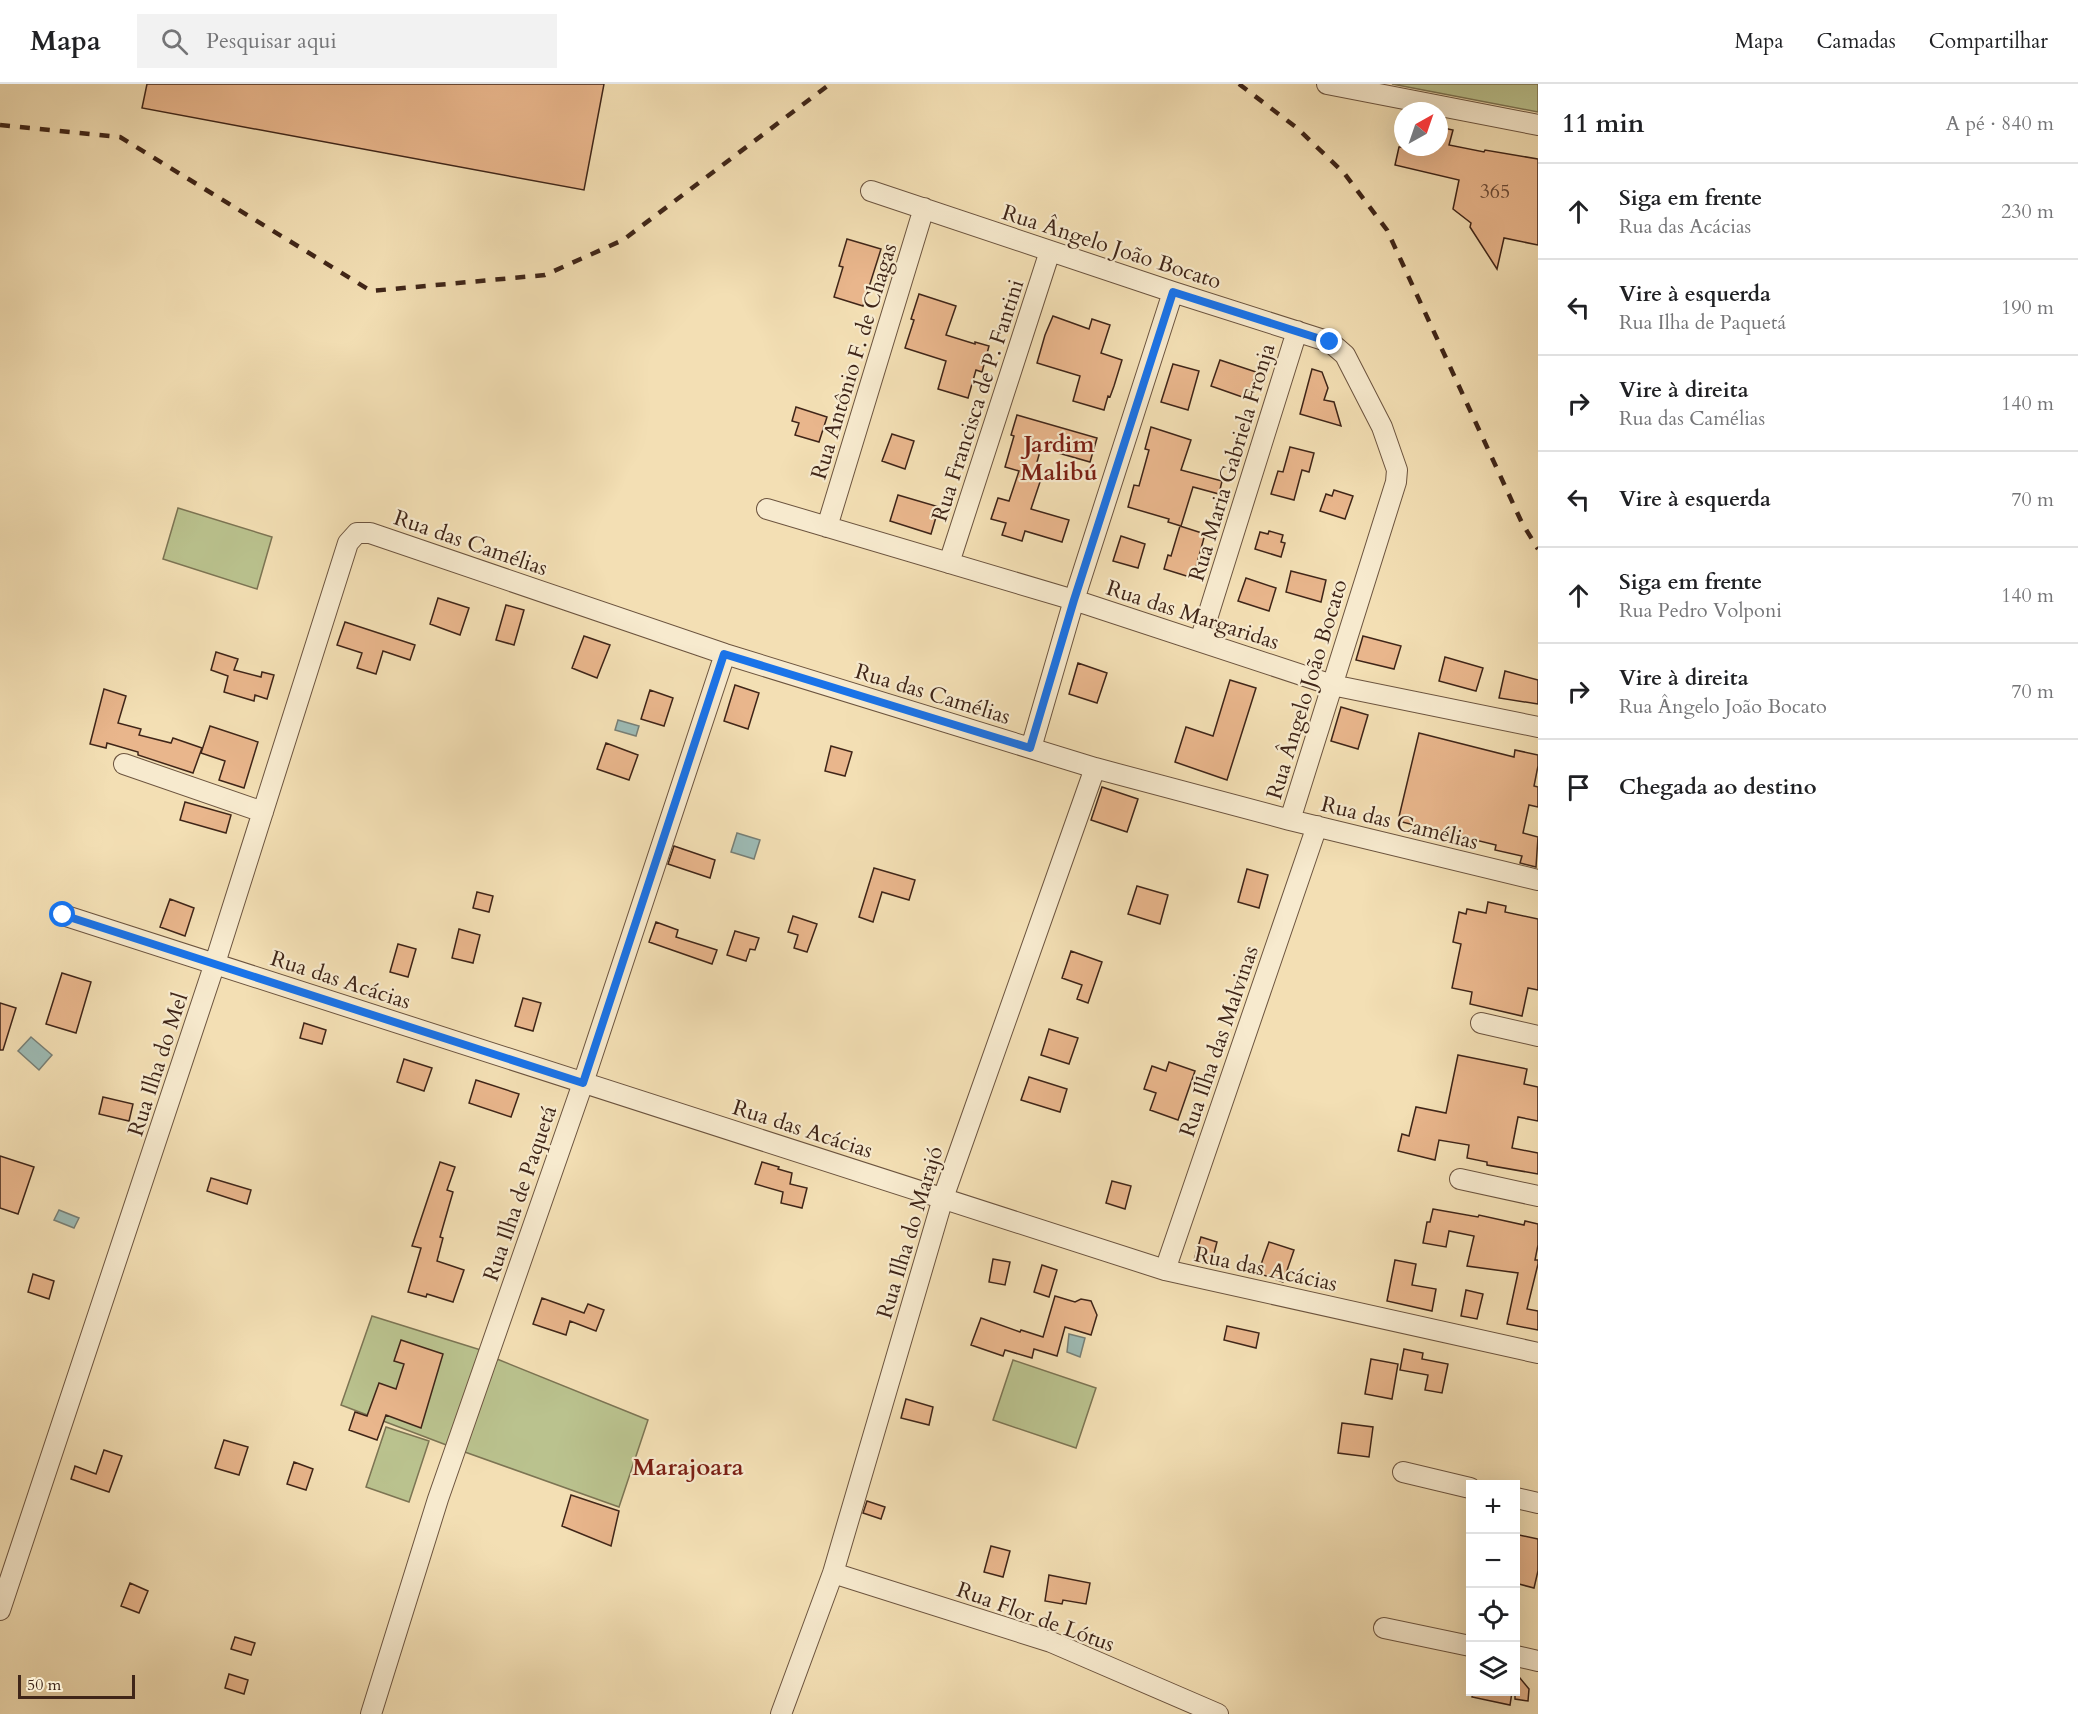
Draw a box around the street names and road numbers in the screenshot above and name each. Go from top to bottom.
street label: Rua Ângelo João Bocato [998,197,1225,297]
street label: Rua Antônio F. de Chagas [804,240,904,483]
street label: Rua Francisca de P. Fantini [925,275,1031,525]
street label: Rua Maria Gabriela Fronja [1181,339,1283,585]
street label: Rua das Camélias [390,503,552,583]
street label: Rua das Margaridas [1102,573,1283,657]
street label: Rua Ângelo João Bocato [1259,576,1355,803]
street label: Rua das Camélias [851,656,1014,732]
street label: Rua das Camélias [1318,789,1481,857]
street label: Rua Ilha das Malvinas [1172,942,1266,1141]
street label: Rua das Acácias [267,943,415,1017]
street label: Rua Ilha do Mel [121,988,195,1140]
street label: Rua das Acácias [729,1092,877,1166]
street label: Rua Ilha de Paquetá [476,1101,564,1285]
street label: Rua Ilha do Marajó [869,1142,950,1322]
street label: Rua das Acácias [1192,1239,1340,1299]
street label: Rua Flor de Lótus [953,1574,1119,1659]

